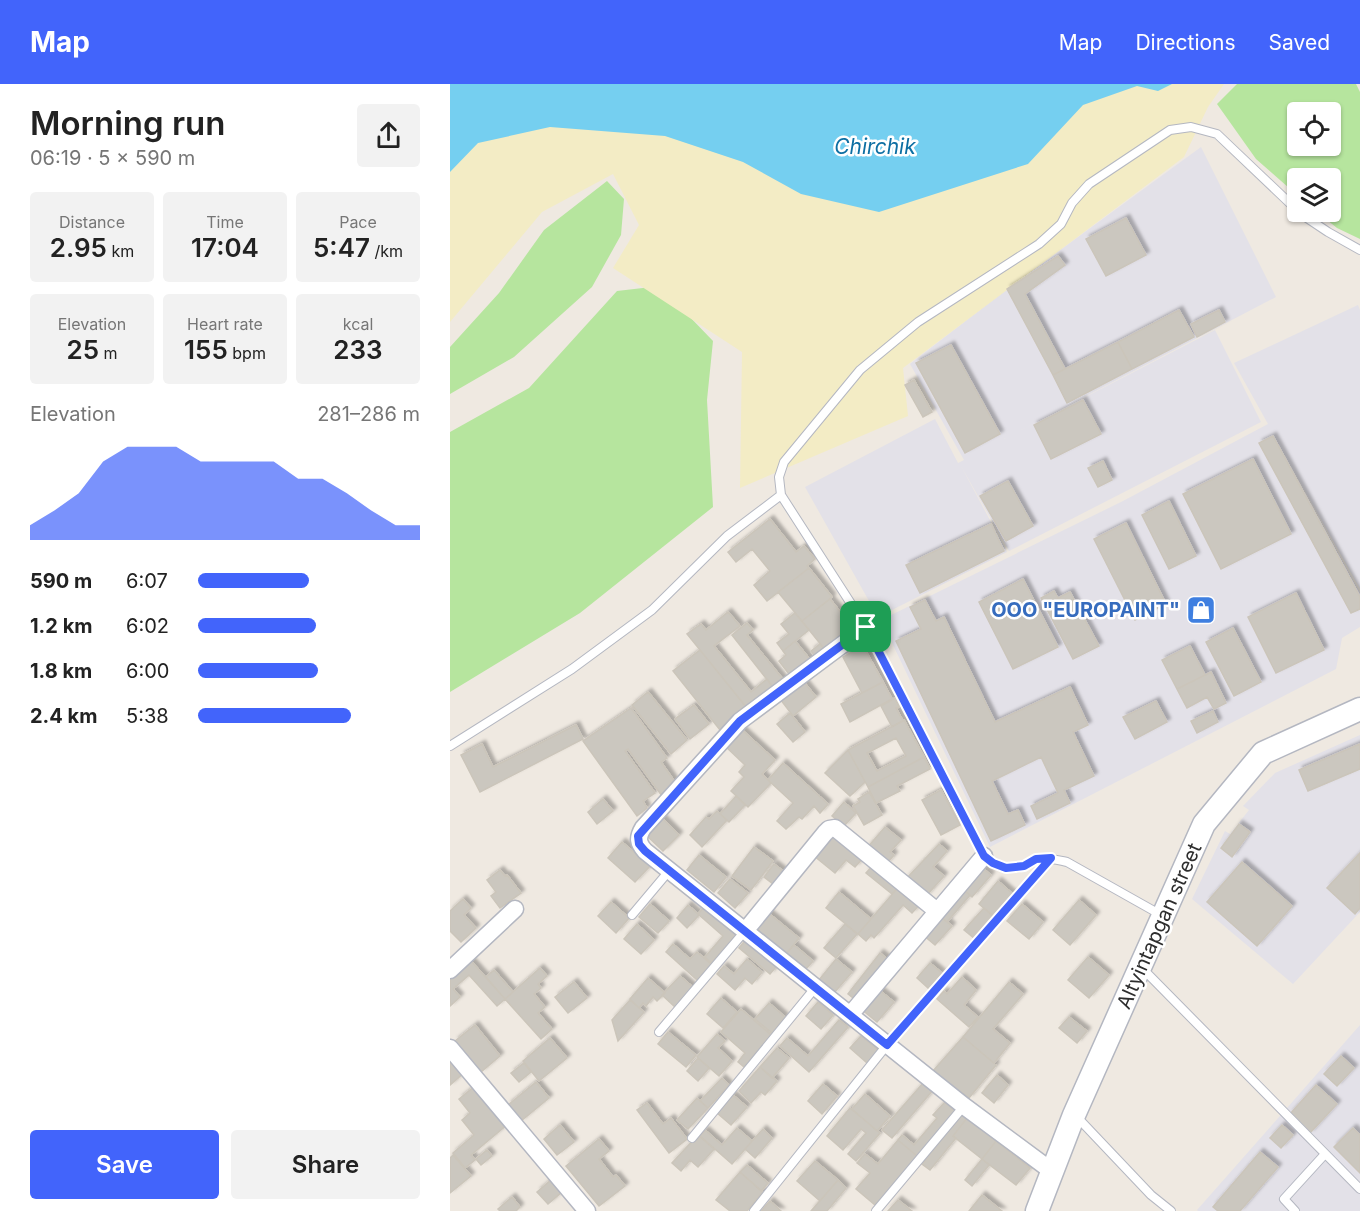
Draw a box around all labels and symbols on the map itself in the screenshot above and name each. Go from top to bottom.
water label: Chirchik [834,134,916,159]
shop icon: OOO "EUROPAINT" [1185,594,1217,626]
place label: OOO "EUROPAINT" [991,598,1180,622]
pin [840,601,891,652]
street label: Altyintapgan street [1112,839,1207,1013]

